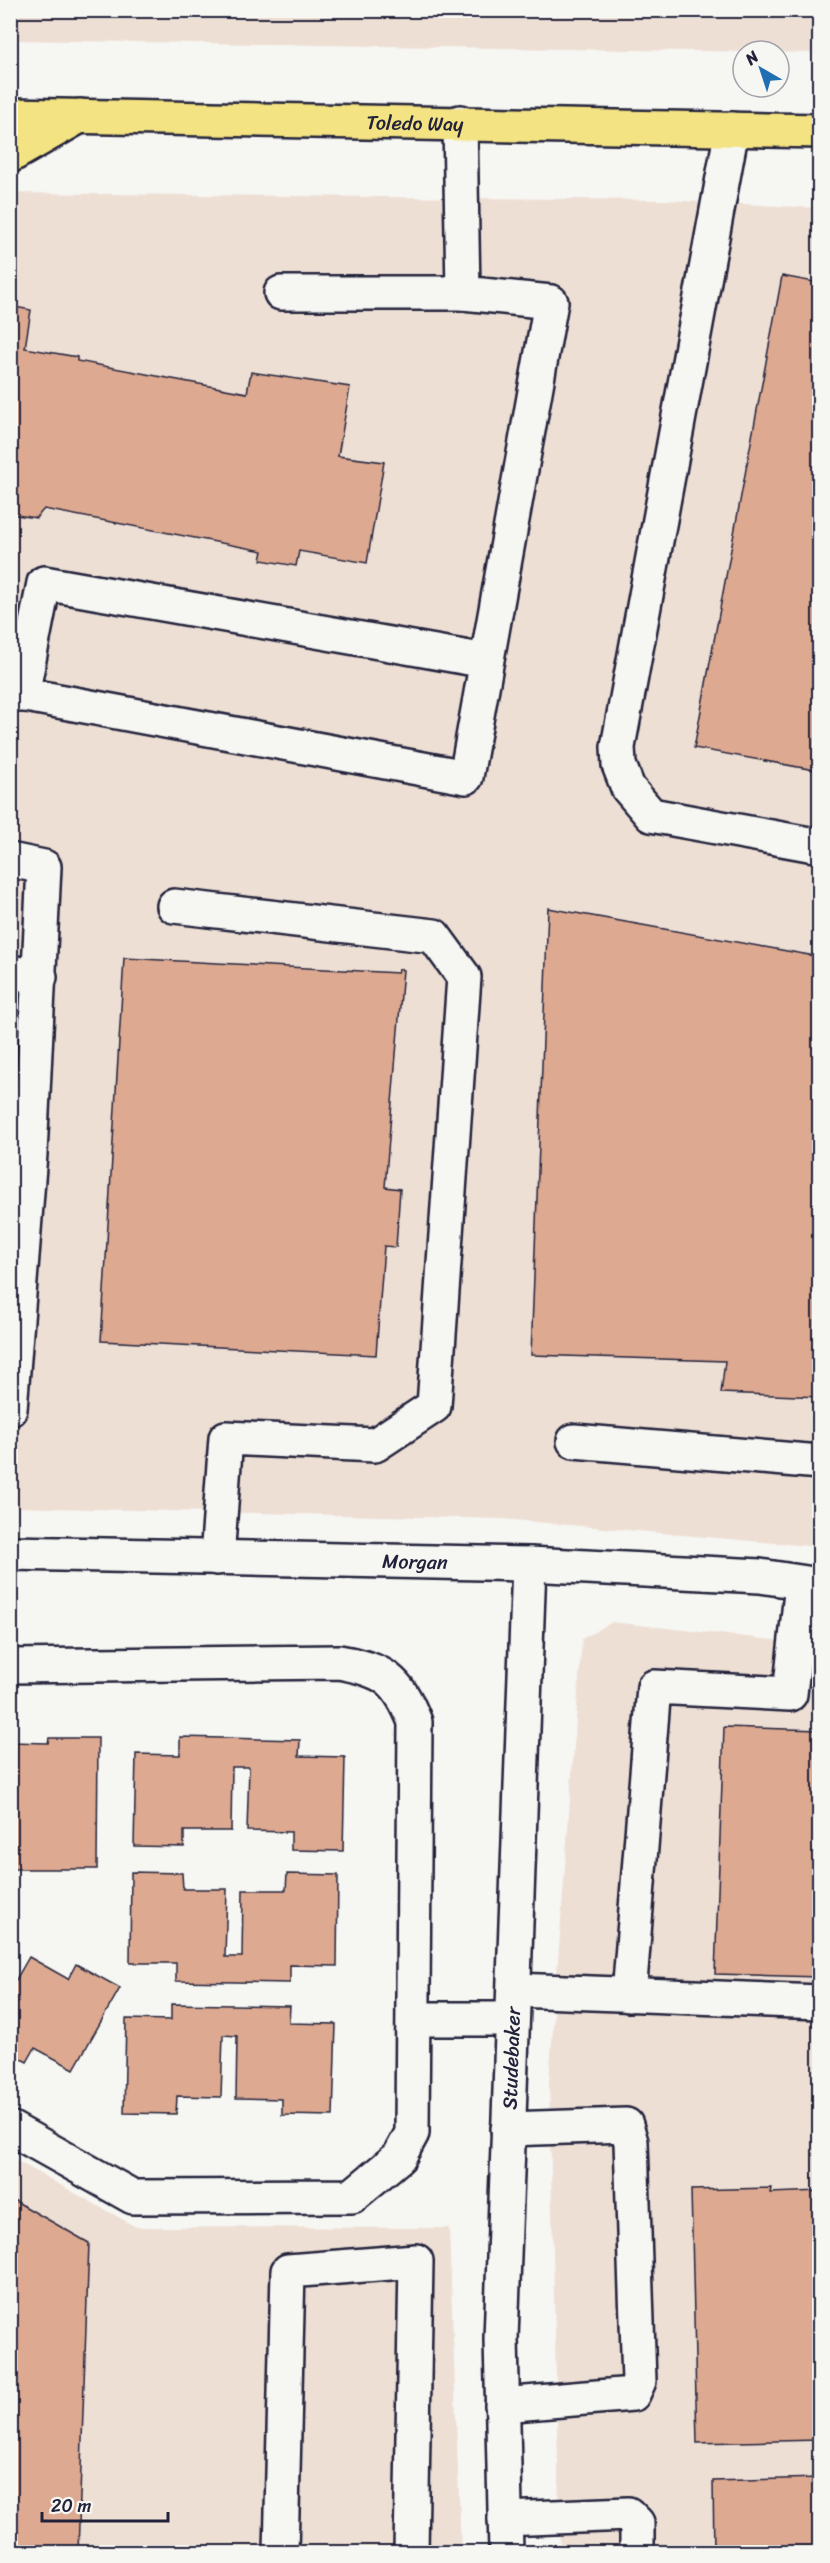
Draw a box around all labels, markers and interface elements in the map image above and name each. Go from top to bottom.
north arrow [731,39,791,99]
text: N [738,42,766,73]
street label: Toledo Way [366,105,464,142]
street label: Morgan [382,1544,448,1580]
street label: Studebaker [492,2005,531,2110]
scale bar [42,2485,168,2523]
text: 20 m [51,2490,91,2522]

